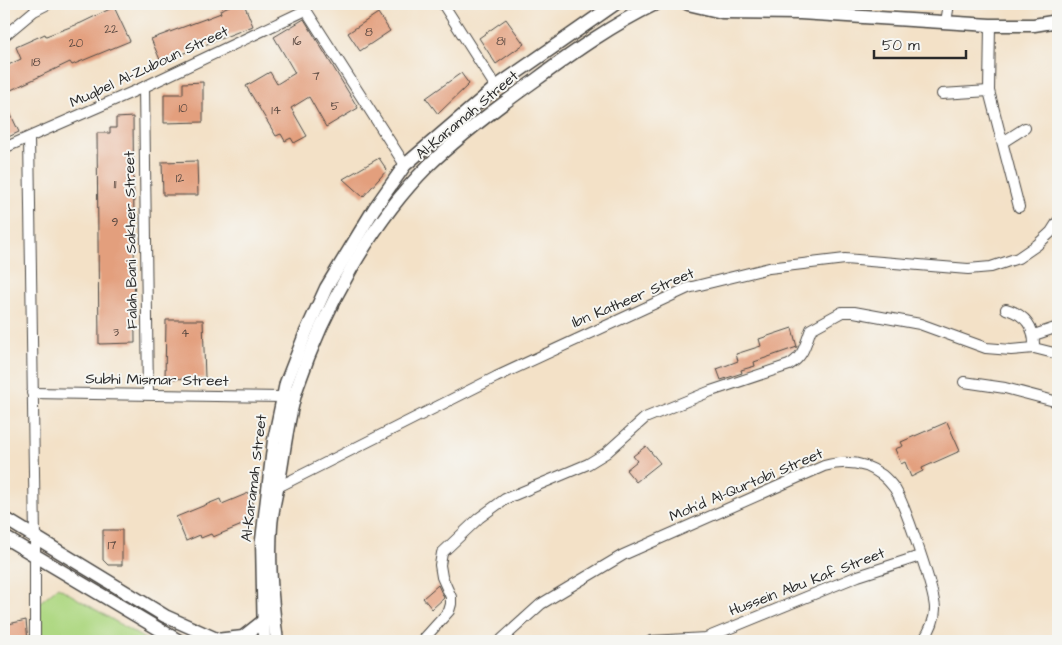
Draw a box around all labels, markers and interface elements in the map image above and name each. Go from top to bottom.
street label: Muqbel Al-Zuboun Street [66,21,232,113]
house number: 22 [104,21,118,38]
house number: 8 [365,24,373,41]
scale bar [874,28,967,60]
house number: 16 [292,33,302,50]
house number: 81 [496,33,506,50]
house number: 20 [69,35,84,52]
text: 50 m [882,35,920,56]
house number: 18 [31,54,41,71]
street label: Al-Karamah Street [411,66,523,164]
house number: 7 [312,68,320,85]
house number: 5 [331,98,340,115]
house number: 10 [178,100,188,117]
house number: 14 [271,102,281,119]
street label: Falah Bani Sakher Street [119,151,143,329]
house number: 12 [176,170,184,187]
house number: 11 [113,176,117,193]
house number: 9 [112,214,119,231]
street label: Ibn Katheer Street [569,263,697,333]
house number: 3 [113,324,119,341]
house number: 4 [181,325,189,342]
street label: Subhi Mismar Street [85,368,229,392]
street label: Al-Karamah Street [236,413,272,543]
street label: Moh'd Al-Qurtobi Street [666,443,826,527]
house number: 17 [108,537,117,554]
street label: Hussein Abu Kaf Street [726,543,888,621]

